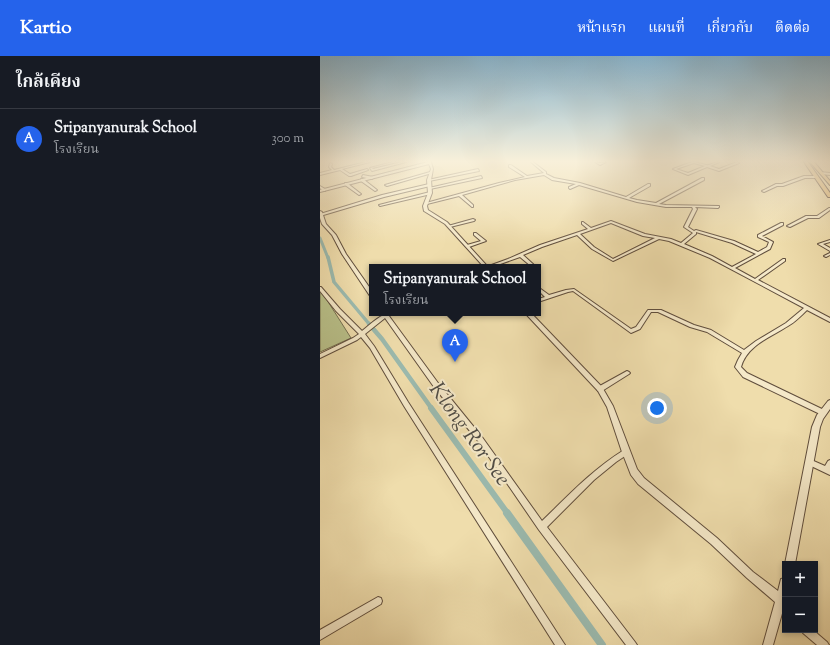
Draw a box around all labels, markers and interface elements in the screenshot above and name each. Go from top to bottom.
text: Kartio [20,15,72,42]
text: หน้าแรก [577,19,626,39]
text: แผนที่ [648,19,685,39]
text: เกี่ยวกับ [707,19,753,39]
text: ติดต่อ [775,19,810,39]
text: ใกล้เคียง [16,71,81,95]
text: Sripanyanurak School [54,118,197,139]
text: A [24,130,34,148]
text: 300 m [272,130,304,148]
text: โรงเรียน [54,141,99,159]
popup [369,264,541,316]
text: Sripanyanurak School [384,269,526,290]
text: โรงเรียน [384,292,429,310]
pin: A [442,329,468,362]
water label: Klong Ror See [420,376,517,493]
your location [647,398,667,418]
map controls [782,561,818,633]
button: + [782,561,818,597]
button: − [782,597,818,633]

